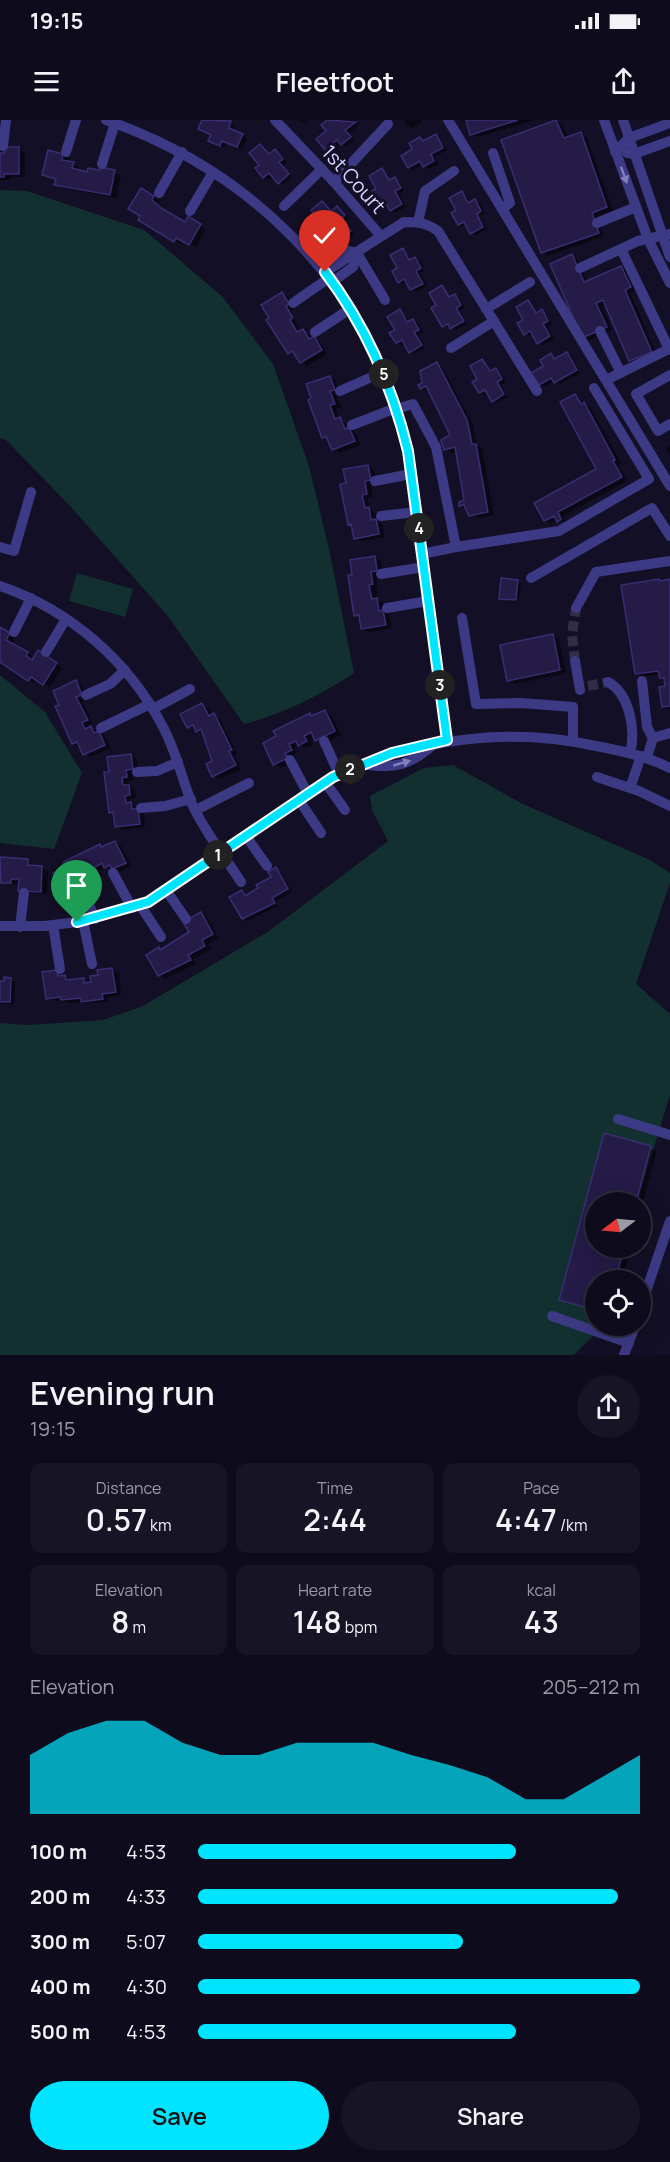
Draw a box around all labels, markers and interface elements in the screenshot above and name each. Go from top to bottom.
text: 19:15 [30,6,83,36]
text: Fleetfoot [276,63,394,100]
icon: menu [30,65,63,98]
icon: share [607,65,640,98]
street label: 1st Court [316,139,392,219]
one-way arrow [619,166,629,184]
pin [299,210,350,272]
icon: check [308,219,341,252]
pin: 5 [369,359,399,389]
text: 5 [379,363,389,385]
pin: 4 [404,513,434,543]
text: 4 [414,517,424,539]
pin: 3 [425,670,455,700]
text: 3 [435,674,445,696]
pin: 2 [335,754,365,784]
text: 2 [345,758,355,780]
one-way arrow [393,758,411,767]
pin: 1 [203,840,233,870]
text: 1 [214,844,222,866]
pin [51,860,102,922]
icon: arrive [60,869,93,902]
north arrow [585,1192,651,1258]
map controls [585,1192,651,1336]
button: locate [585,1270,651,1336]
text: Evening run [30,1370,215,1415]
button: share [577,1375,640,1438]
text: 19:15 [30,1415,76,1442]
text: Distance [96,1477,161,1499]
text: Time [317,1477,353,1499]
text: Pace [523,1477,559,1499]
text: 0.57 [86,1499,147,1540]
text: 2:44 [303,1499,367,1540]
text: 4:47 [495,1499,557,1540]
text: km [147,1514,172,1536]
text: /km [557,1514,588,1536]
text: Elevation [95,1579,162,1601]
text: Heart rate [298,1579,372,1601]
text: kcal [527,1579,556,1601]
text: 8 [111,1601,129,1642]
text: 148 [293,1601,342,1642]
text: 43 [524,1601,559,1642]
text: m [129,1616,146,1638]
text: bpm [342,1616,377,1638]
text: Elevation [30,1673,114,1700]
text: 205–212 m [542,1673,640,1700]
text: 100 m [30,1838,87,1865]
text: 4:53 [126,1838,166,1865]
text: 200 m [30,1883,90,1910]
text: 4:33 [126,1883,166,1910]
text: 300 m [30,1928,90,1955]
text: 5:07 [126,1928,166,1955]
text: 400 m [30,1973,90,2000]
text: 4:30 [126,1973,167,2000]
text: 500 m [30,2018,90,2045]
text: 4:53 [126,2018,166,2045]
button: Save [30,2081,329,2150]
button: Share [341,2081,640,2150]

